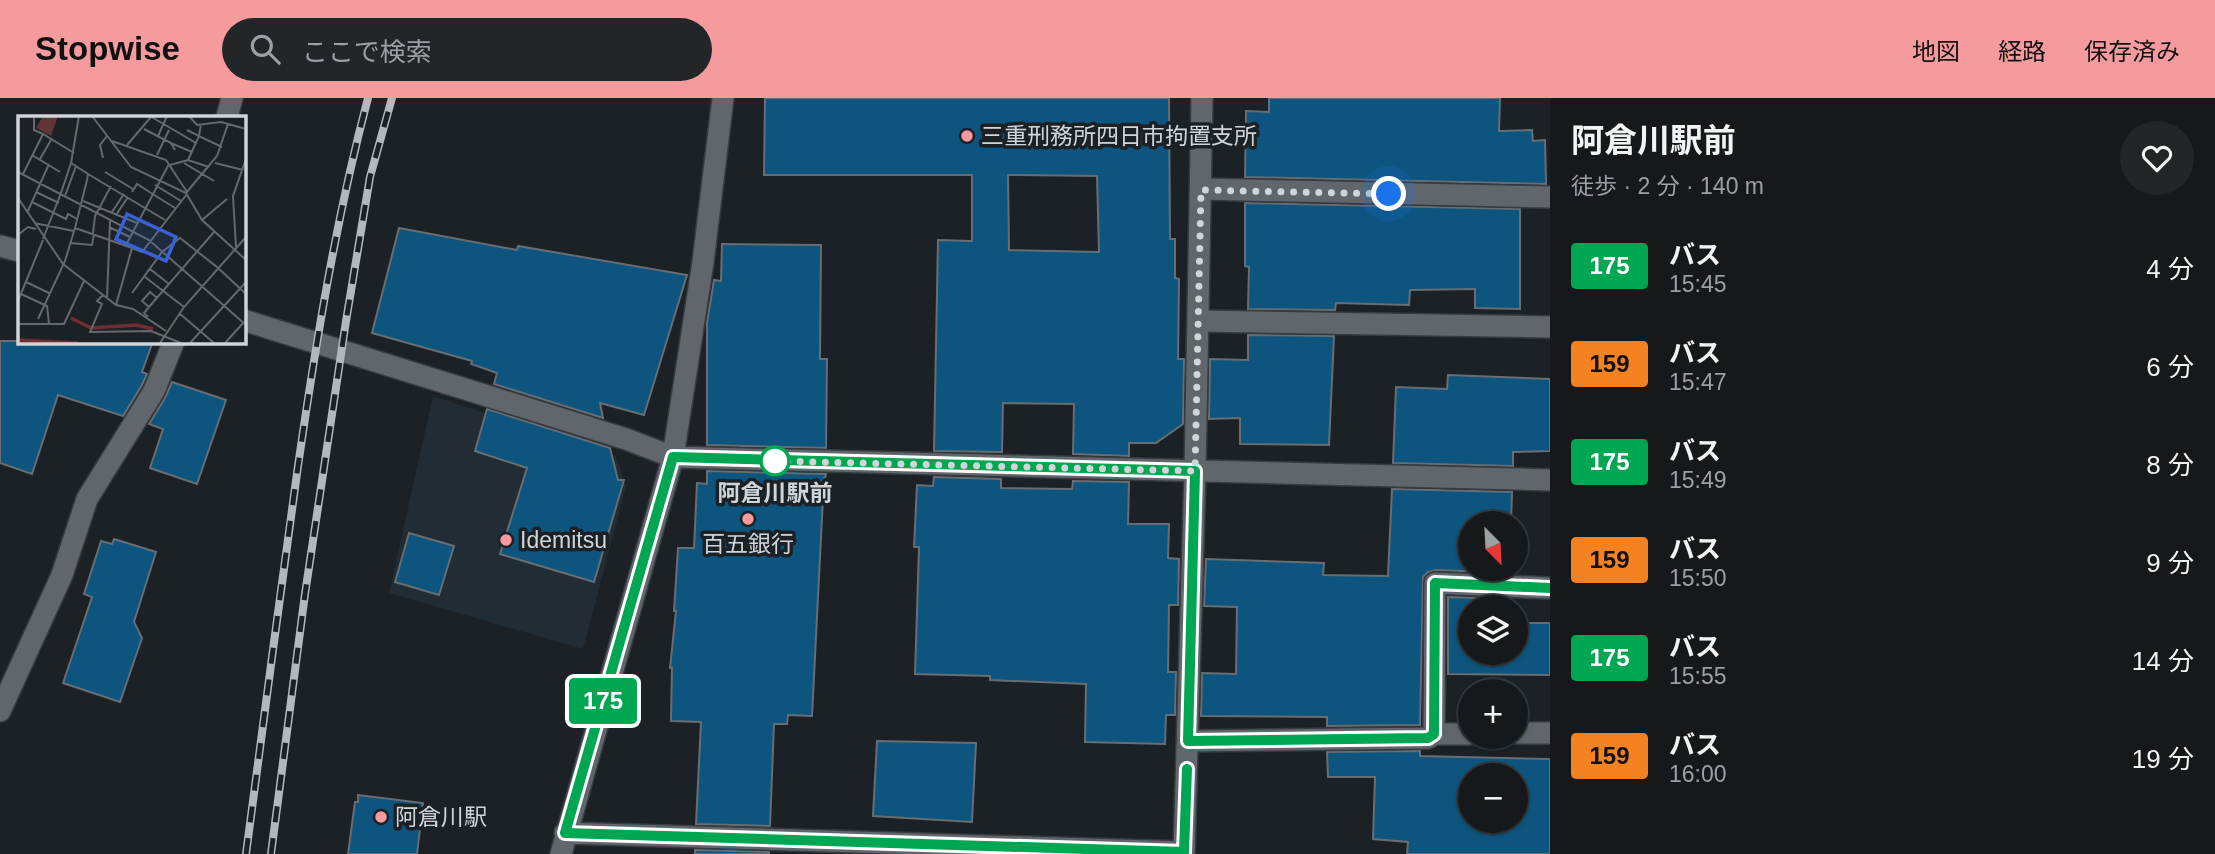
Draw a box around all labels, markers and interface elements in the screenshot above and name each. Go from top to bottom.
search box [222,18,712,81]
text: Stopwise [35,30,180,67]
icon: search [246,30,284,68]
text: ここで検索 [302,37,432,67]
text: 地図 [1912,38,1960,65]
text: 経路 [1998,38,2046,65]
text: 保存済み [2084,38,2180,65]
inset map [18,116,245,343]
button: heart [2120,121,2194,195]
text: 阿倉川駅前 [1571,122,1736,159]
place label: 三重刑務所四日市拘置支所 [981,123,1257,149]
marker: 三重刑務所四日市拘置支所 [959,128,975,144]
text: 徒歩 · 2 分 · 140 m [1571,173,1764,199]
your location [1371,176,1406,211]
text: バス [1669,240,1721,270]
text: 175 [1589,252,1630,279]
text: 4 分 [2146,254,2194,284]
text: 15:45 [1669,271,1727,297]
text: バス [1669,338,1721,368]
text: 159 [1589,350,1630,377]
text: 6 分 [2146,352,2194,382]
text: 15:47 [1669,369,1727,395]
text: バス [1669,436,1721,466]
marker: 阿倉川駅前 [760,446,790,476]
text: 175 [1589,448,1630,475]
text: 8 分 [2146,450,2194,480]
text: 15:49 [1669,467,1727,493]
place label: 阿倉川駅前 [718,480,833,506]
marker: 百五銀行 [740,511,756,527]
north arrow [1458,511,1528,581]
map controls [1458,511,1528,833]
place label: Idemitsu [520,527,607,553]
place label: 百五銀行 [702,531,794,557]
marker: Idemitsu [498,532,514,548]
text: バス [1669,534,1721,564]
text: 159 [1589,546,1630,573]
text: 9 分 [2146,548,2194,578]
text: 15:50 [1669,565,1727,591]
button: layers [1458,595,1528,665]
text: バス [1669,632,1721,662]
text: 175 [1589,644,1630,671]
text: 14 分 [2132,646,2194,676]
text: 15:55 [1669,663,1727,689]
line badge: 175 [563,678,643,724]
button: + [1458,679,1528,749]
text: 175 [583,687,623,714]
text: バス [1669,730,1721,760]
text: 159 [1589,742,1630,769]
text: 19 分 [2132,744,2194,774]
text: 16:00 [1669,761,1727,787]
button: − [1458,763,1528,833]
place label: 阿倉川駅 [395,804,487,830]
marker: 阿倉川駅 [373,809,389,825]

